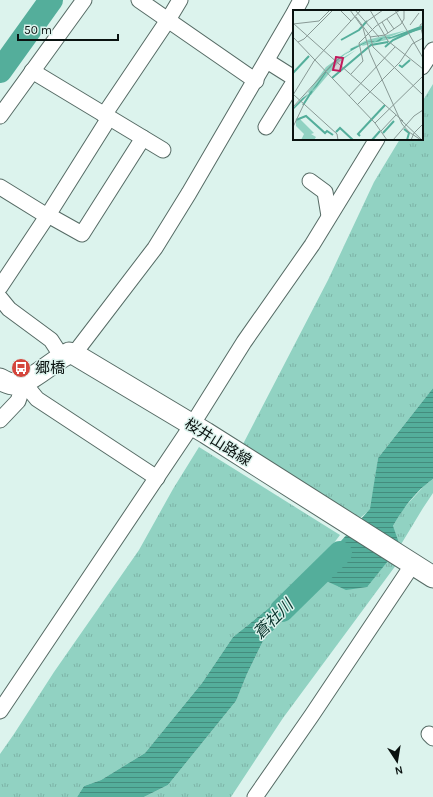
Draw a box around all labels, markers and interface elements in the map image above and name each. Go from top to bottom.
inset map [293,10,423,140]
scale bar [18,16,118,42]
text: 50 m [24,23,52,37]
bus stop icon: 郷橋 [10,357,32,379]
place label: 郷橋 [35,359,65,377]
street label: 桜井山路線 [181,414,255,470]
water label: 蒼社川 [249,594,298,643]
north arrow [377,741,417,781]
text: N [394,763,404,777]

